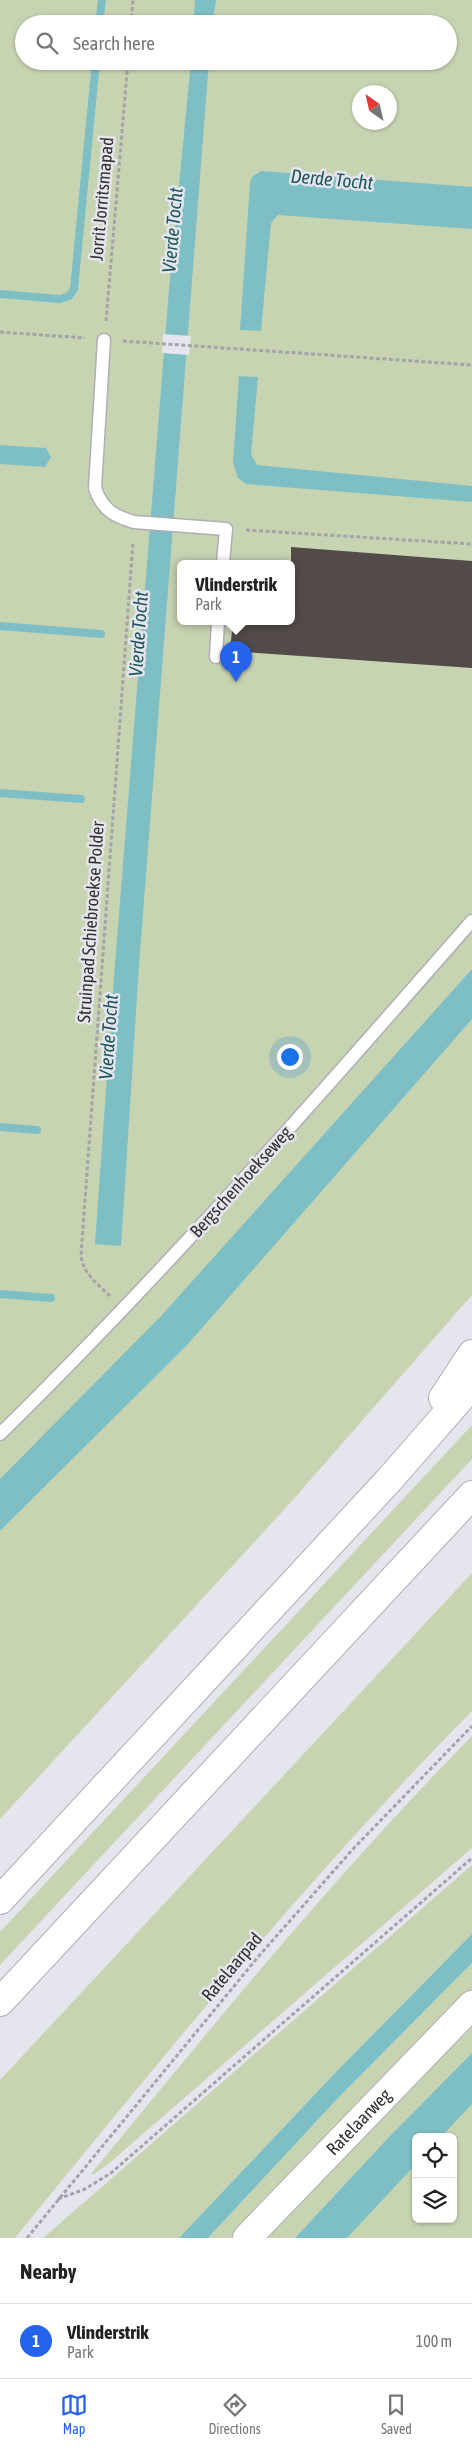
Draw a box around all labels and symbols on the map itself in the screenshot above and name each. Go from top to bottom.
north arrow [352,85,397,130]
street label: Jorrit Jorritsmapad [86,136,117,262]
water label: Derde Tocht [290,164,375,194]
water label: Vierde Tocht [157,186,187,274]
water label: Vierde Tocht [124,590,152,677]
pin: 1 [220,641,252,682]
street label: Struinpad Schiebroekse Polder [73,820,108,1023]
water label: Vierde Tocht [94,993,122,1080]
your location [277,1044,303,1070]
street label: Bergschenhoekseweg [185,1122,296,1241]
street label: Ratelaarpad [197,1928,266,2005]
street label: Ratelaarweg [322,2084,395,2159]

